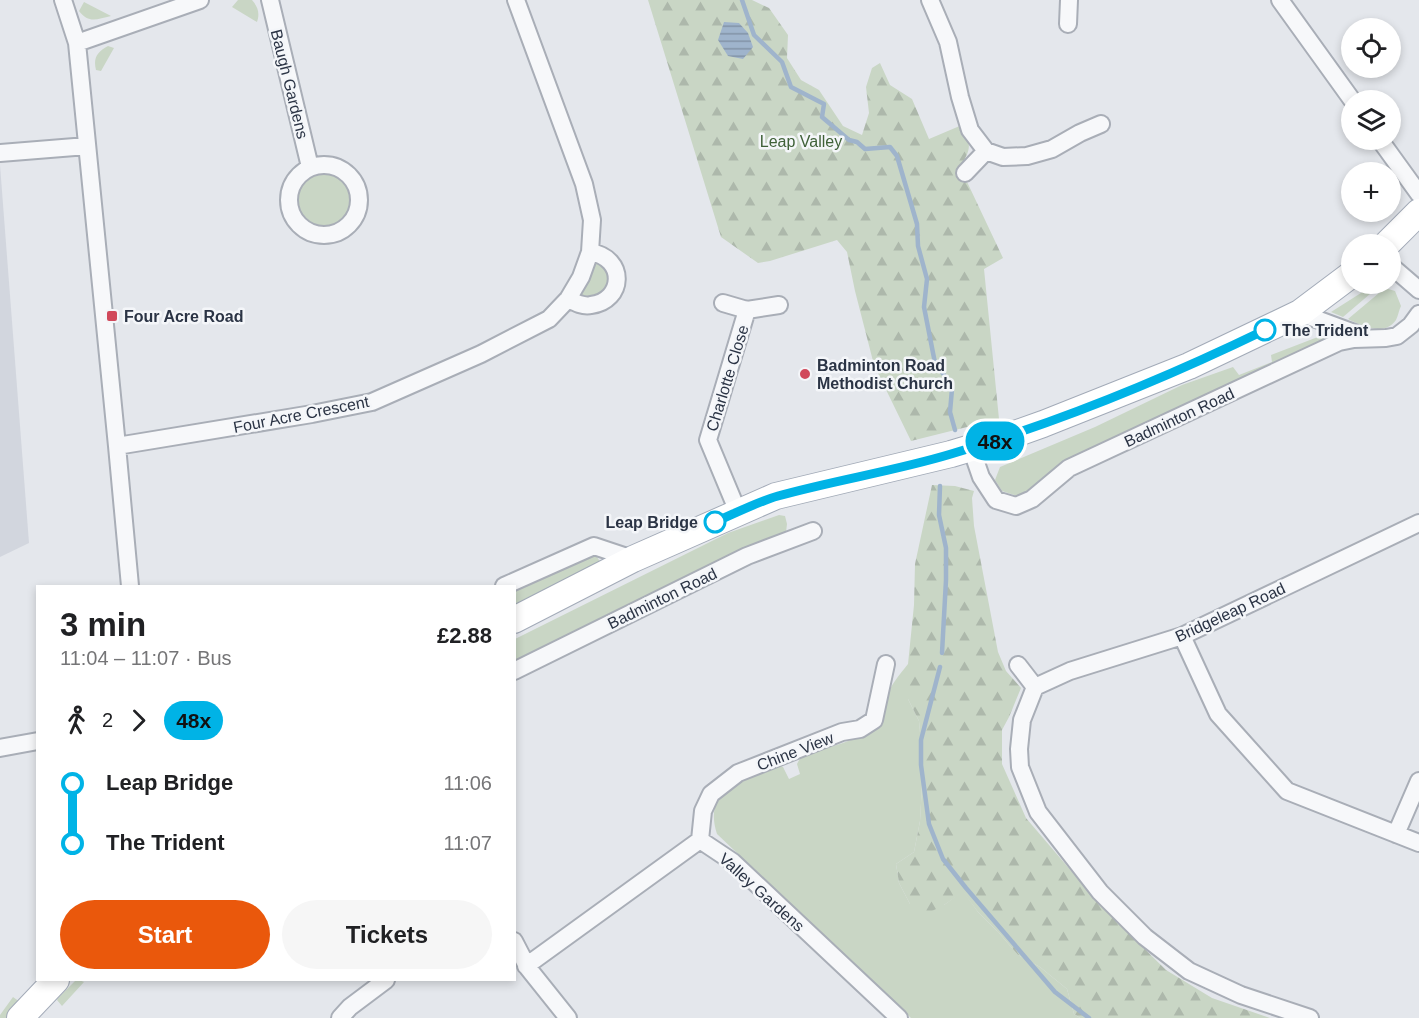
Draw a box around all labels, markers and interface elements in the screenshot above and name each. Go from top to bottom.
map controls [1341,18,1401,294]
button: locate [1341,18,1401,78]
street label: Baugh Gardens [268,28,311,141]
button: layers [1341,90,1401,150]
park label: Leap Valley [760,133,842,150]
button: + [1341,162,1401,222]
button: − [1341,234,1401,294]
place label: Four Acre Road [124,308,243,325]
marker: Four Acre Road [105,309,119,323]
marker: The Trident [1254,319,1276,341]
place label: The Trident [1282,322,1369,339]
street label: Charlotte Close [703,323,752,433]
place label: Badminton Road Methodist Church [817,357,953,392]
marker: Badminton Road Methodist Church [798,367,812,381]
street label: Badminton Road [1122,385,1237,450]
street label: Four Acre Crescent [232,393,371,436]
line badge: 48x [960,422,1030,460]
text: 48x [977,430,1013,453]
marker: Leap Bridge [704,511,726,533]
place label: Leap Bridge [606,514,698,531]
street label: Badminton Road [605,565,720,632]
street label: Bridgeleap Road [1173,580,1288,645]
text: 3 min [60,606,146,643]
text: £2.88 [437,623,492,648]
text: 11:04 – 11:07 · Bus [60,647,232,669]
icon: walk [60,704,93,737]
icon: forward [122,704,155,737]
text: 2 [102,709,113,731]
text: 48x [176,709,211,732]
street label: Chine View [754,729,836,774]
text: Leap Bridge [106,770,233,795]
text: 11:06 [443,772,492,794]
text: The Trident [106,830,225,855]
text: 11:07 [443,832,492,854]
street label: Valley Gardens [716,850,808,935]
button: Start [60,900,270,969]
button: Tickets [282,900,492,969]

